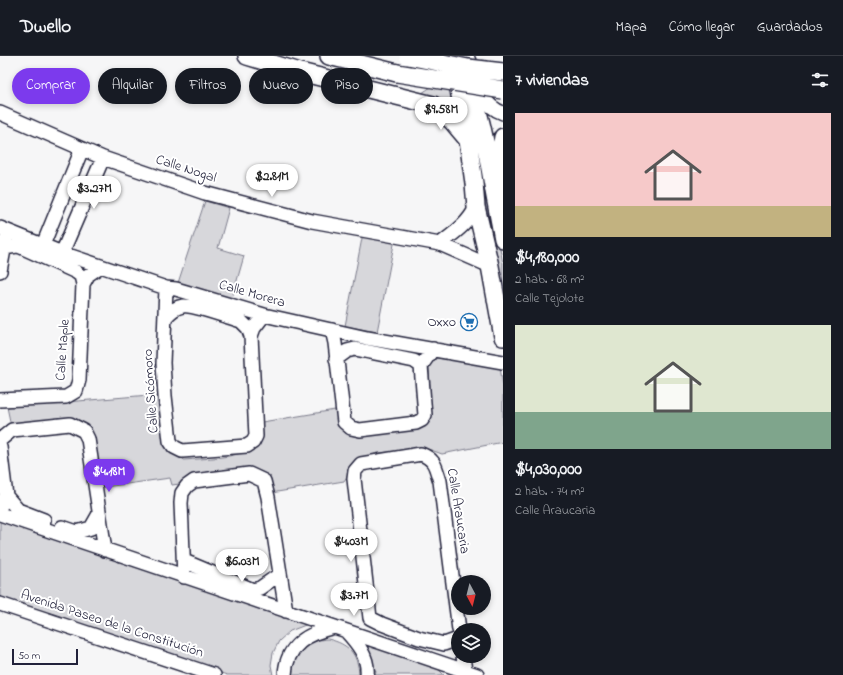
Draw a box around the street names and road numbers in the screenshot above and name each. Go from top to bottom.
street label: Calle Nogal [153,149,219,190]
street label: Calle Morera [216,275,288,313]
street label: Calle Maple [50,318,76,381]
street label: Calle Sicómoro [138,348,164,434]
street label: Calle Araucaria [441,467,475,555]
street label: Avenida Paseo de la Constitución [18,585,206,664]

